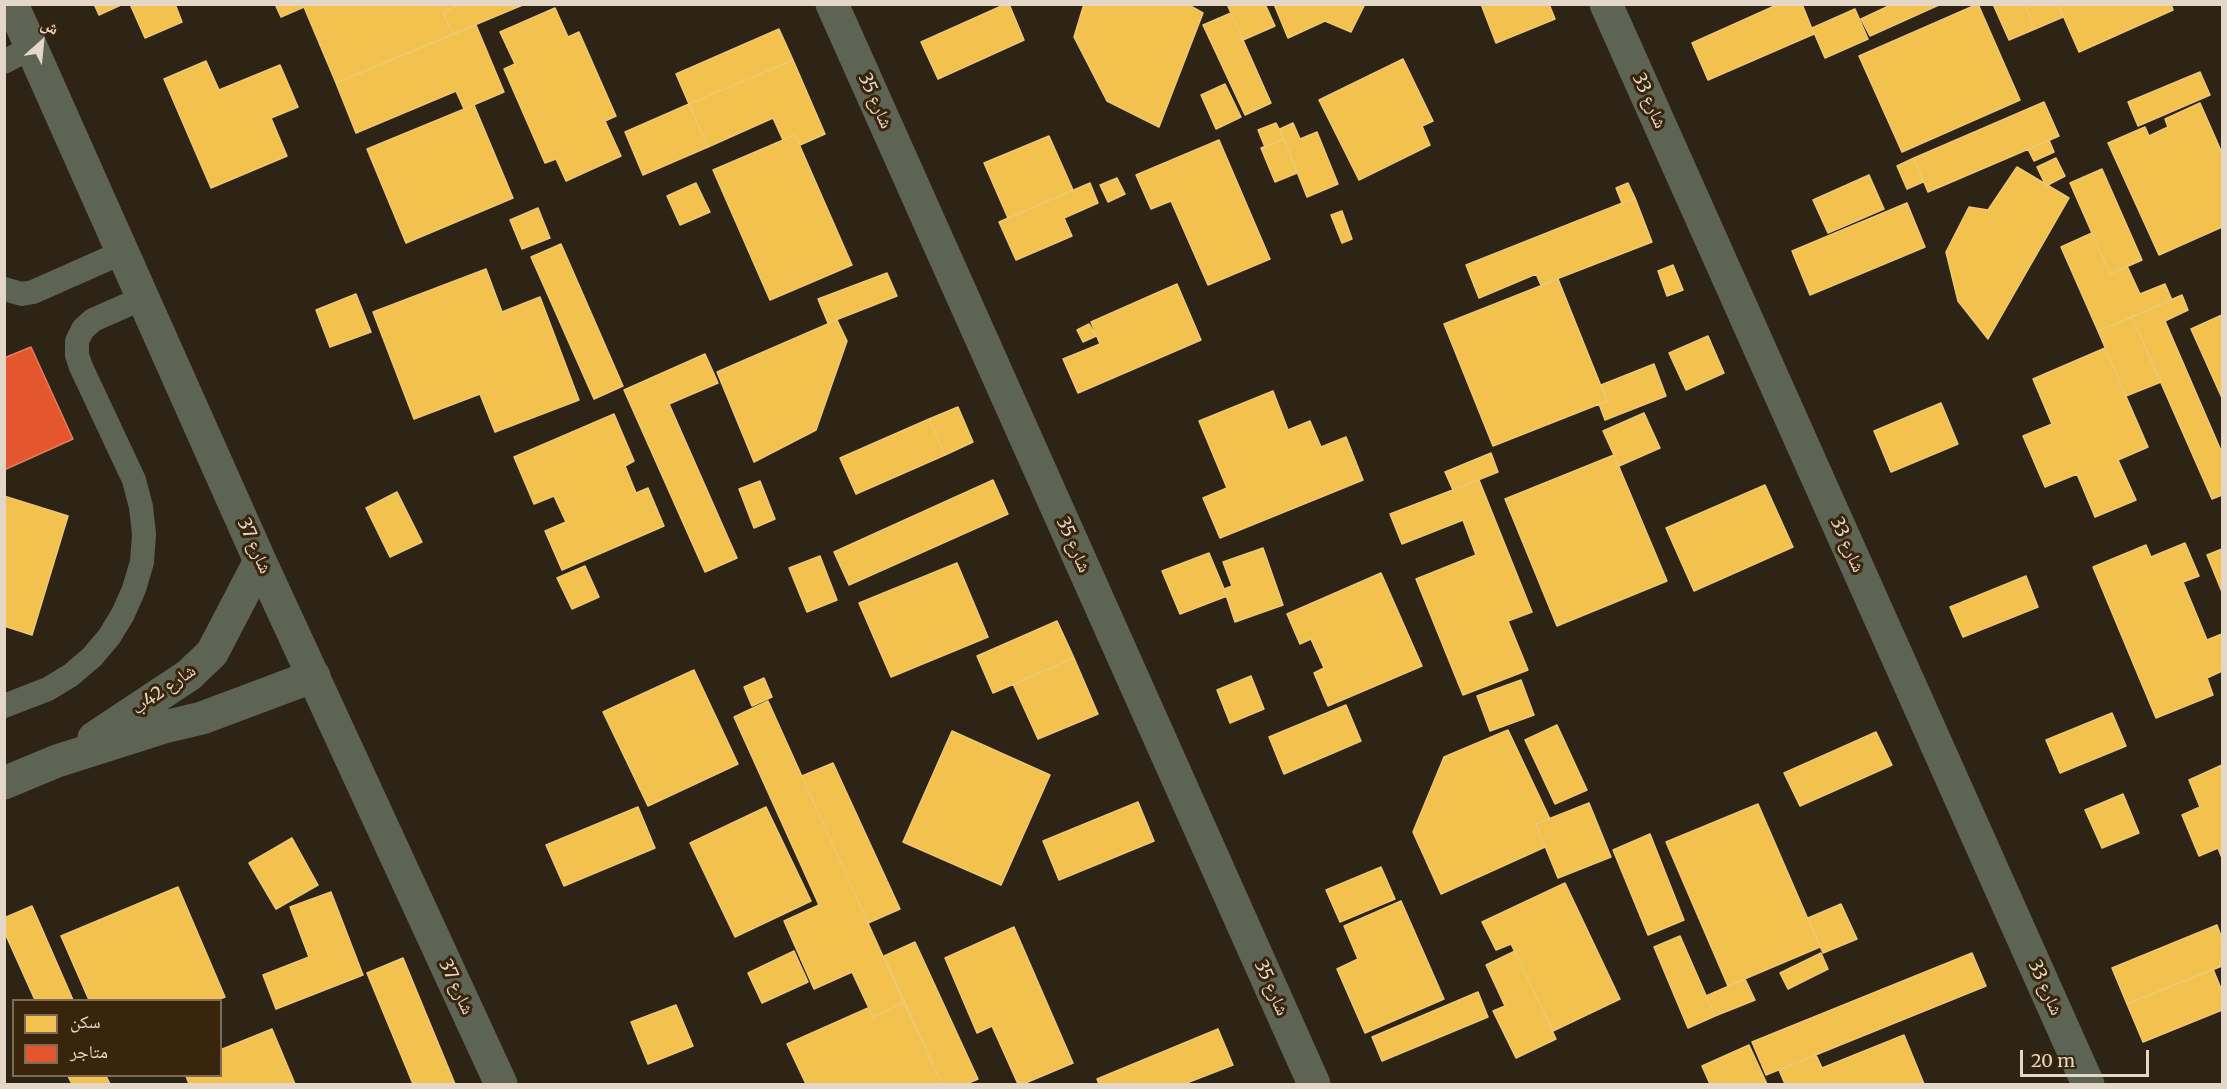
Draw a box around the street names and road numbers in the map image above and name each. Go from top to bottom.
street label: شارع 35 [853,70,897,132]
street label: شارع 33 [1627,70,1671,132]
street label: شارع 35 [1051,514,1095,576]
street label: شارع 33 [1825,514,1869,576]
street label: شارع 37 [232,515,276,577]
street label: شارع 42ب [128,660,200,720]
street label: شارع 37 [434,956,478,1018]
street label: شارع 35 [1249,957,1293,1019]
street label: شارع 33 [2023,957,2067,1019]

